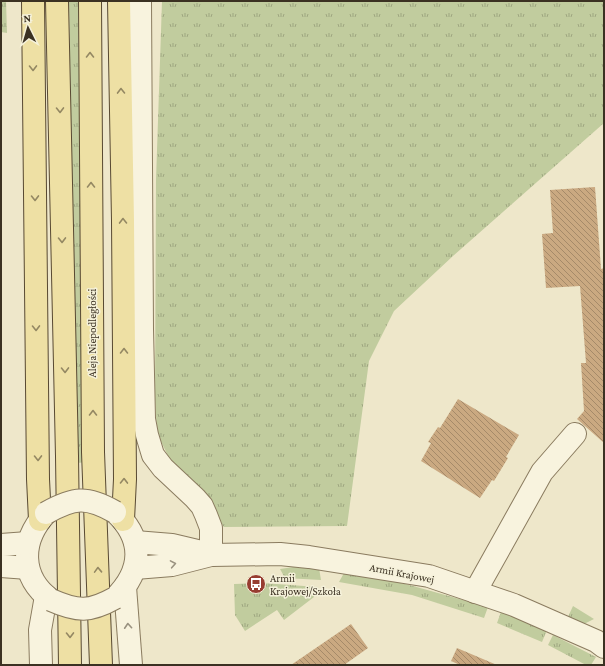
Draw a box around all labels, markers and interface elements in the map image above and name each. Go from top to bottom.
north arrow [8,8,48,48]
text: N [23,12,32,24]
one-way arrow [86,52,94,58]
one-way arrow [29,65,37,71]
one-way arrow [116,88,125,94]
one-way arrow [55,107,64,113]
one-way arrow [87,182,95,188]
one-way arrow [31,195,39,201]
one-way arrow [119,218,127,224]
one-way arrow [58,237,67,243]
street label: Aleja Niepodległości [86,288,99,377]
one-way arrow [32,325,40,331]
one-way arrow [120,348,128,354]
one-way arrow [61,367,69,373]
one-way arrow [89,410,97,416]
one-way arrow [34,455,42,461]
one-way arrow [120,478,129,484]
one-way arrow [170,560,176,569]
street label: Armii Krajowej [368,561,436,586]
one-way arrow [94,567,102,573]
place label: Armii Krajowej/Szkoła [270,572,341,598]
bus stop icon: Armii Krajowej/Szkoła [245,573,267,595]
one-way arrow [124,623,133,629]
one-way arrow [65,632,74,638]

